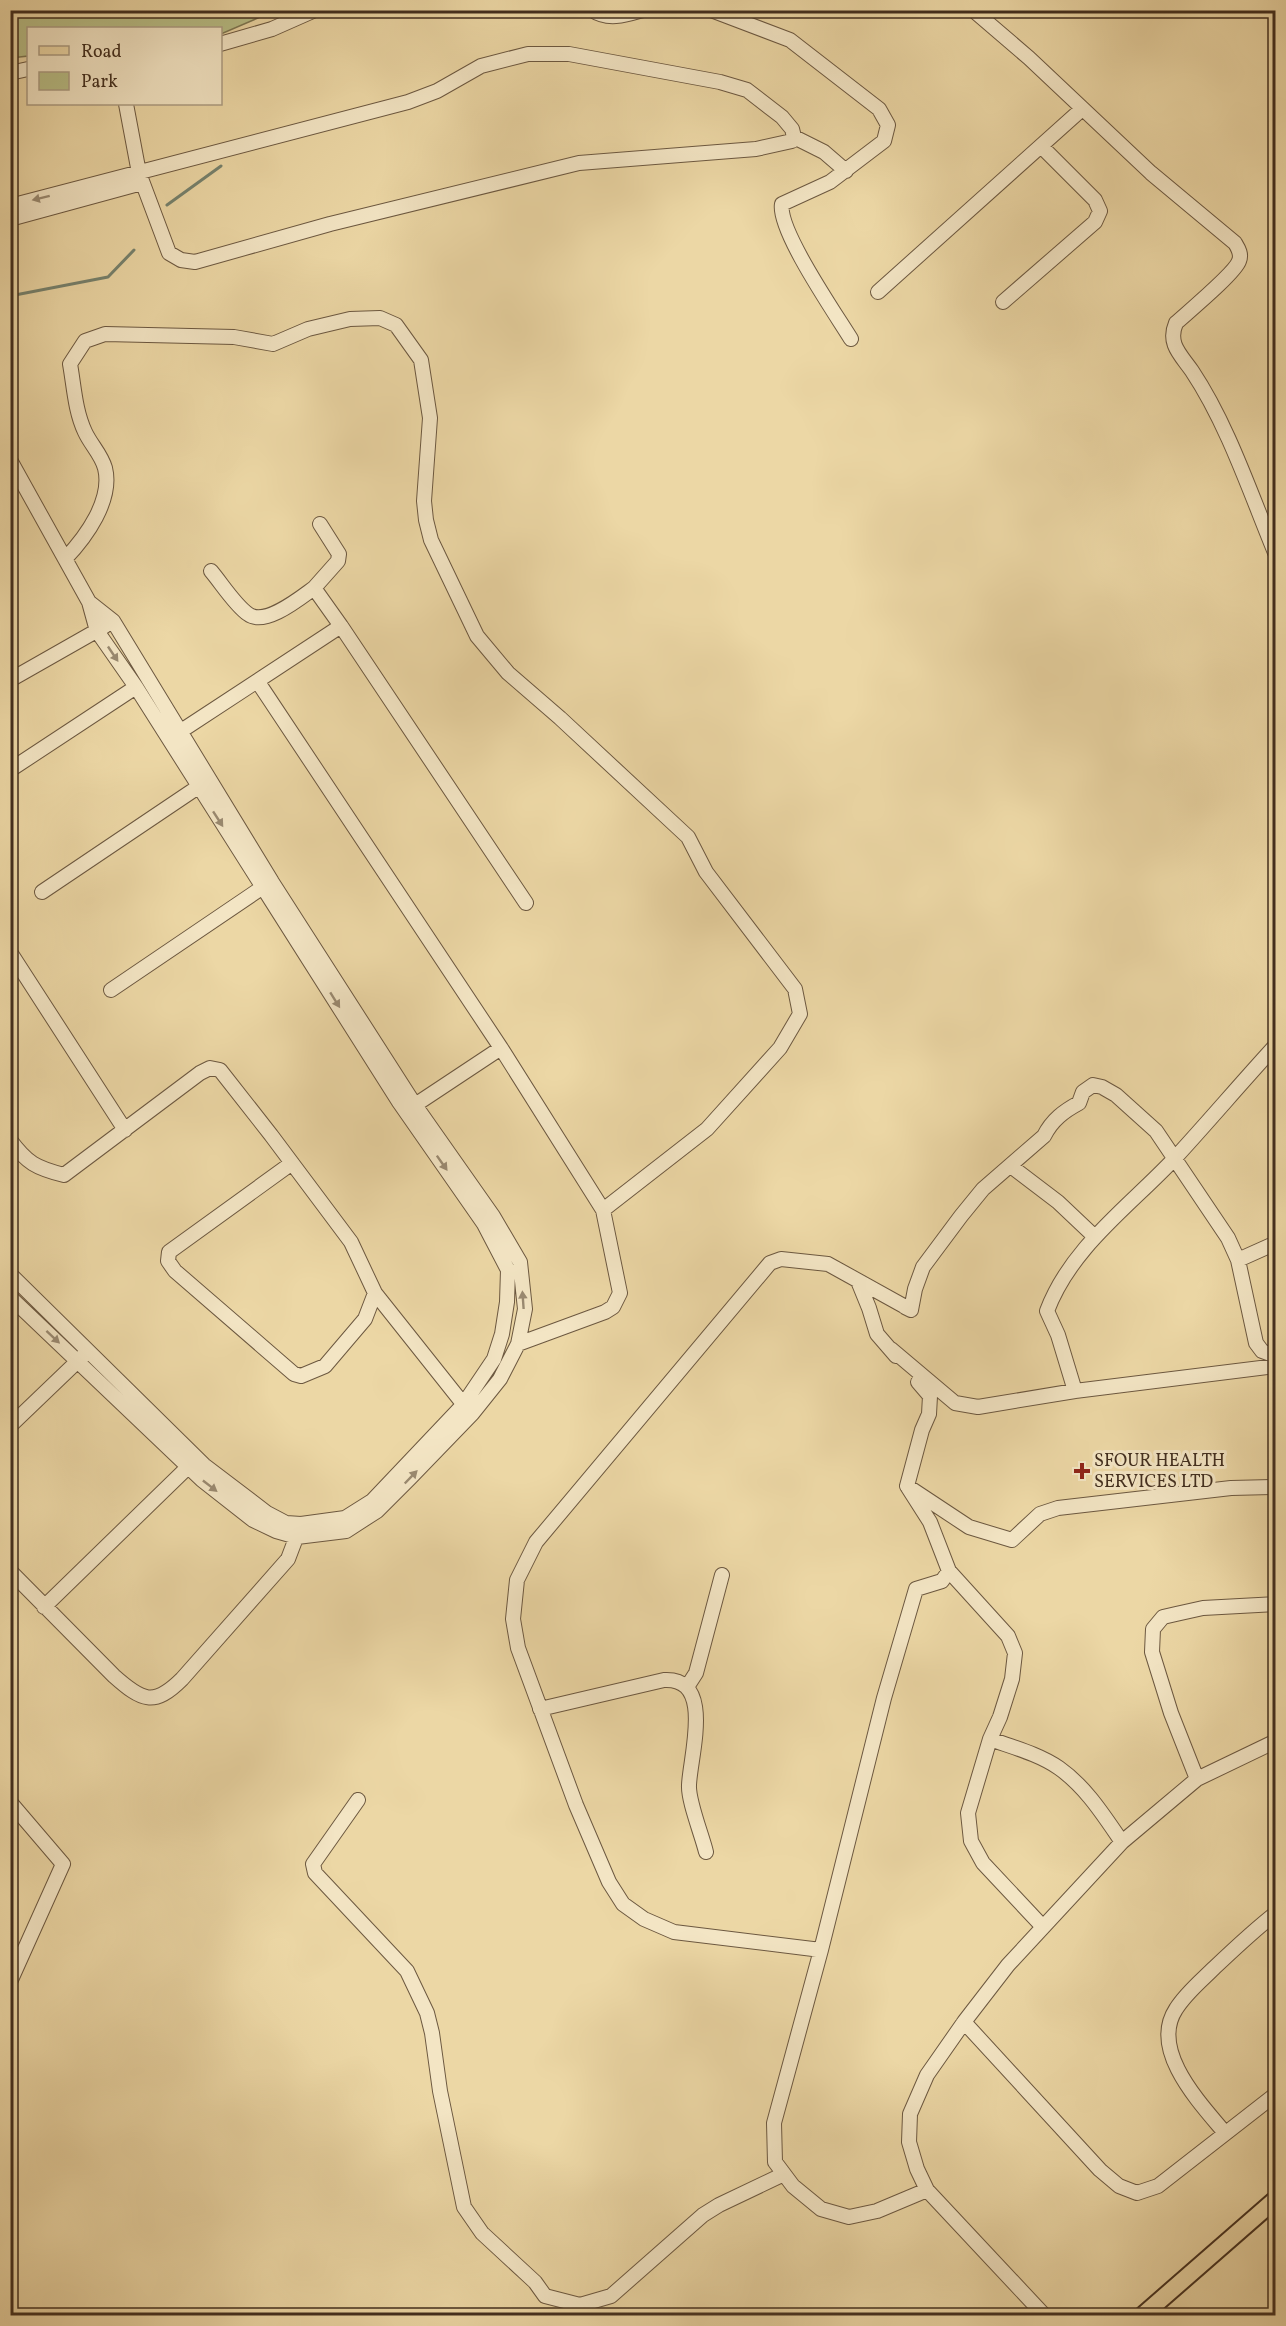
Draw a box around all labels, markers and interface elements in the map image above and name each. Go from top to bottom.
legend [27,27,222,105]
text: Road [81,40,122,65]
text: Park [81,70,118,95]
one-way arrow [32,193,51,203]
one-way arrow [107,646,119,662]
one-way arrow [212,810,224,826]
one-way arrow [329,992,340,1009]
one-way arrow [436,1155,447,1171]
one-way arrow [519,1291,528,1310]
one-way arrow [45,1330,60,1343]
place label: SFOUR HEALTH SERVICES LTD [1094,1449,1225,1495]
marker: SFOUR HEALTH SERVICES LTD [1075,1464,1089,1478]
one-way arrow [404,1471,418,1485]
one-way arrow [202,1479,217,1491]

